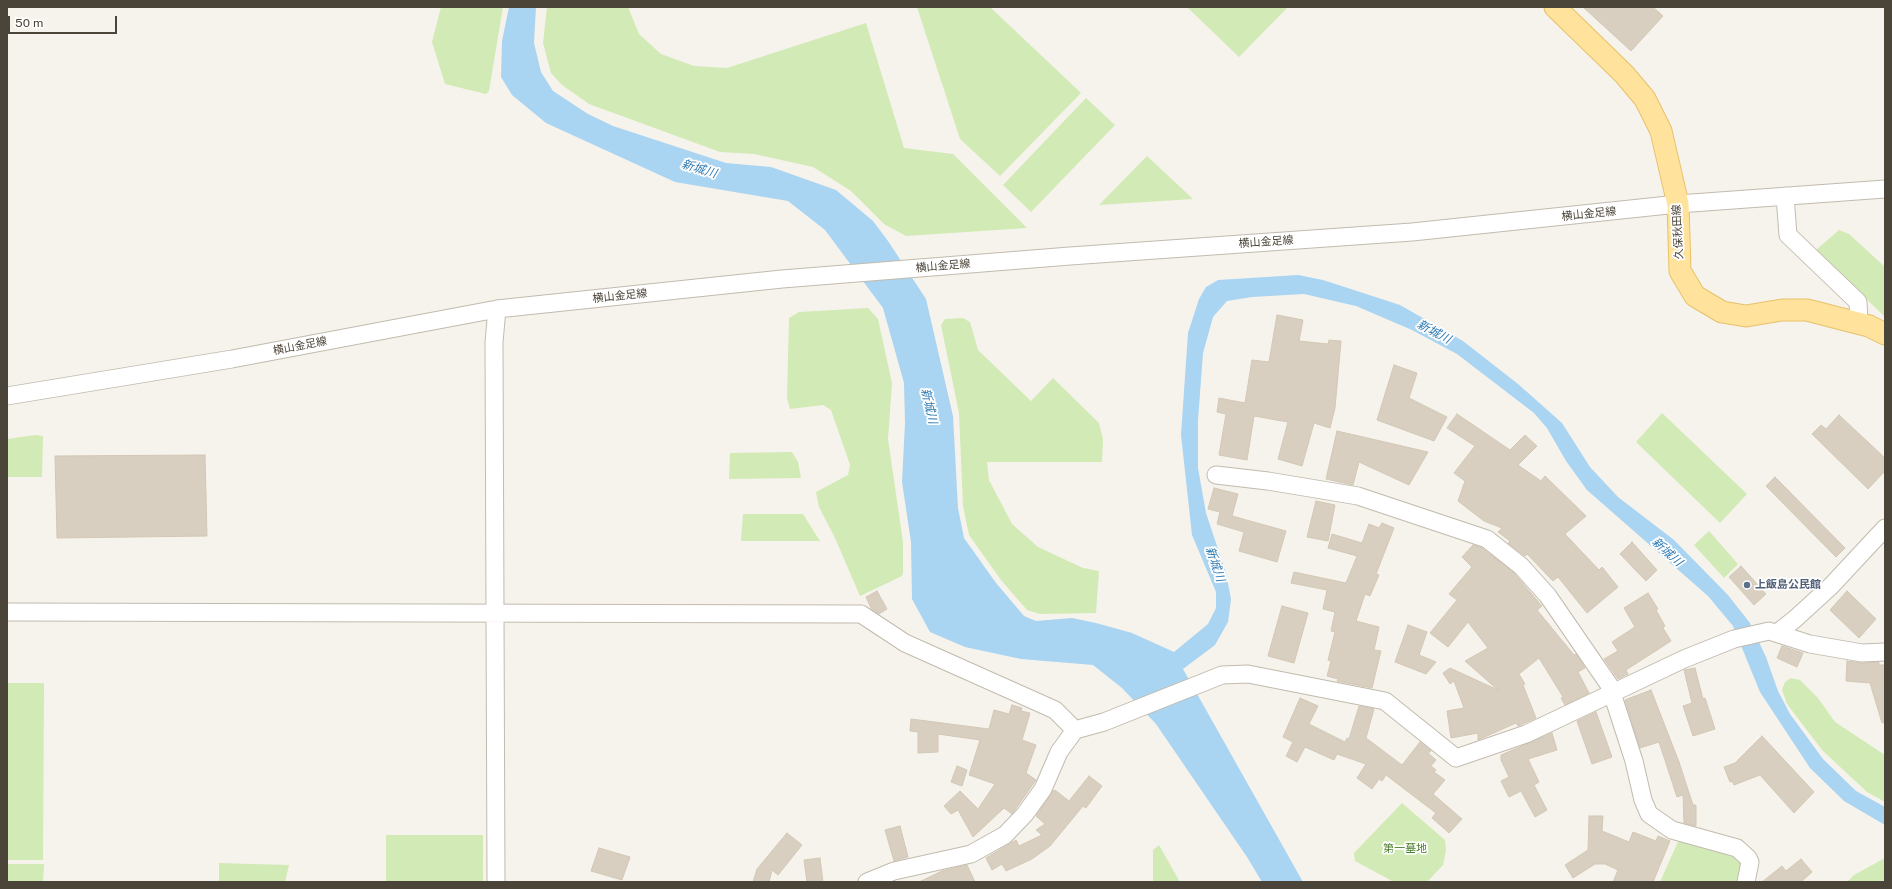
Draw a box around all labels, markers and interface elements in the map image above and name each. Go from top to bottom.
scale bar [10,8,119,34]
text: 50 m [15,16,43,30]
water label: 新城川 [680,157,718,181]
street label: 久保秋田線 [1670,204,1686,260]
street label: 横山金足線 [1561,205,1617,223]
street label: 横山金足線 [1238,233,1294,251]
street label: 横山金足線 [915,257,971,275]
street label: 横山金足線 [592,287,648,305]
water label: 新城川 [1415,317,1453,347]
street label: 横山金足線 [272,334,328,358]
water label: 新城川 [918,387,940,425]
water label: 新城川 [1649,535,1685,569]
water label: 新城川 [1202,545,1228,583]
place label: 上飯島公民館 [1755,578,1821,592]
marker: 上飯島公民館 [1742,580,1752,590]
park label: 第一墓地 [1383,842,1427,856]

